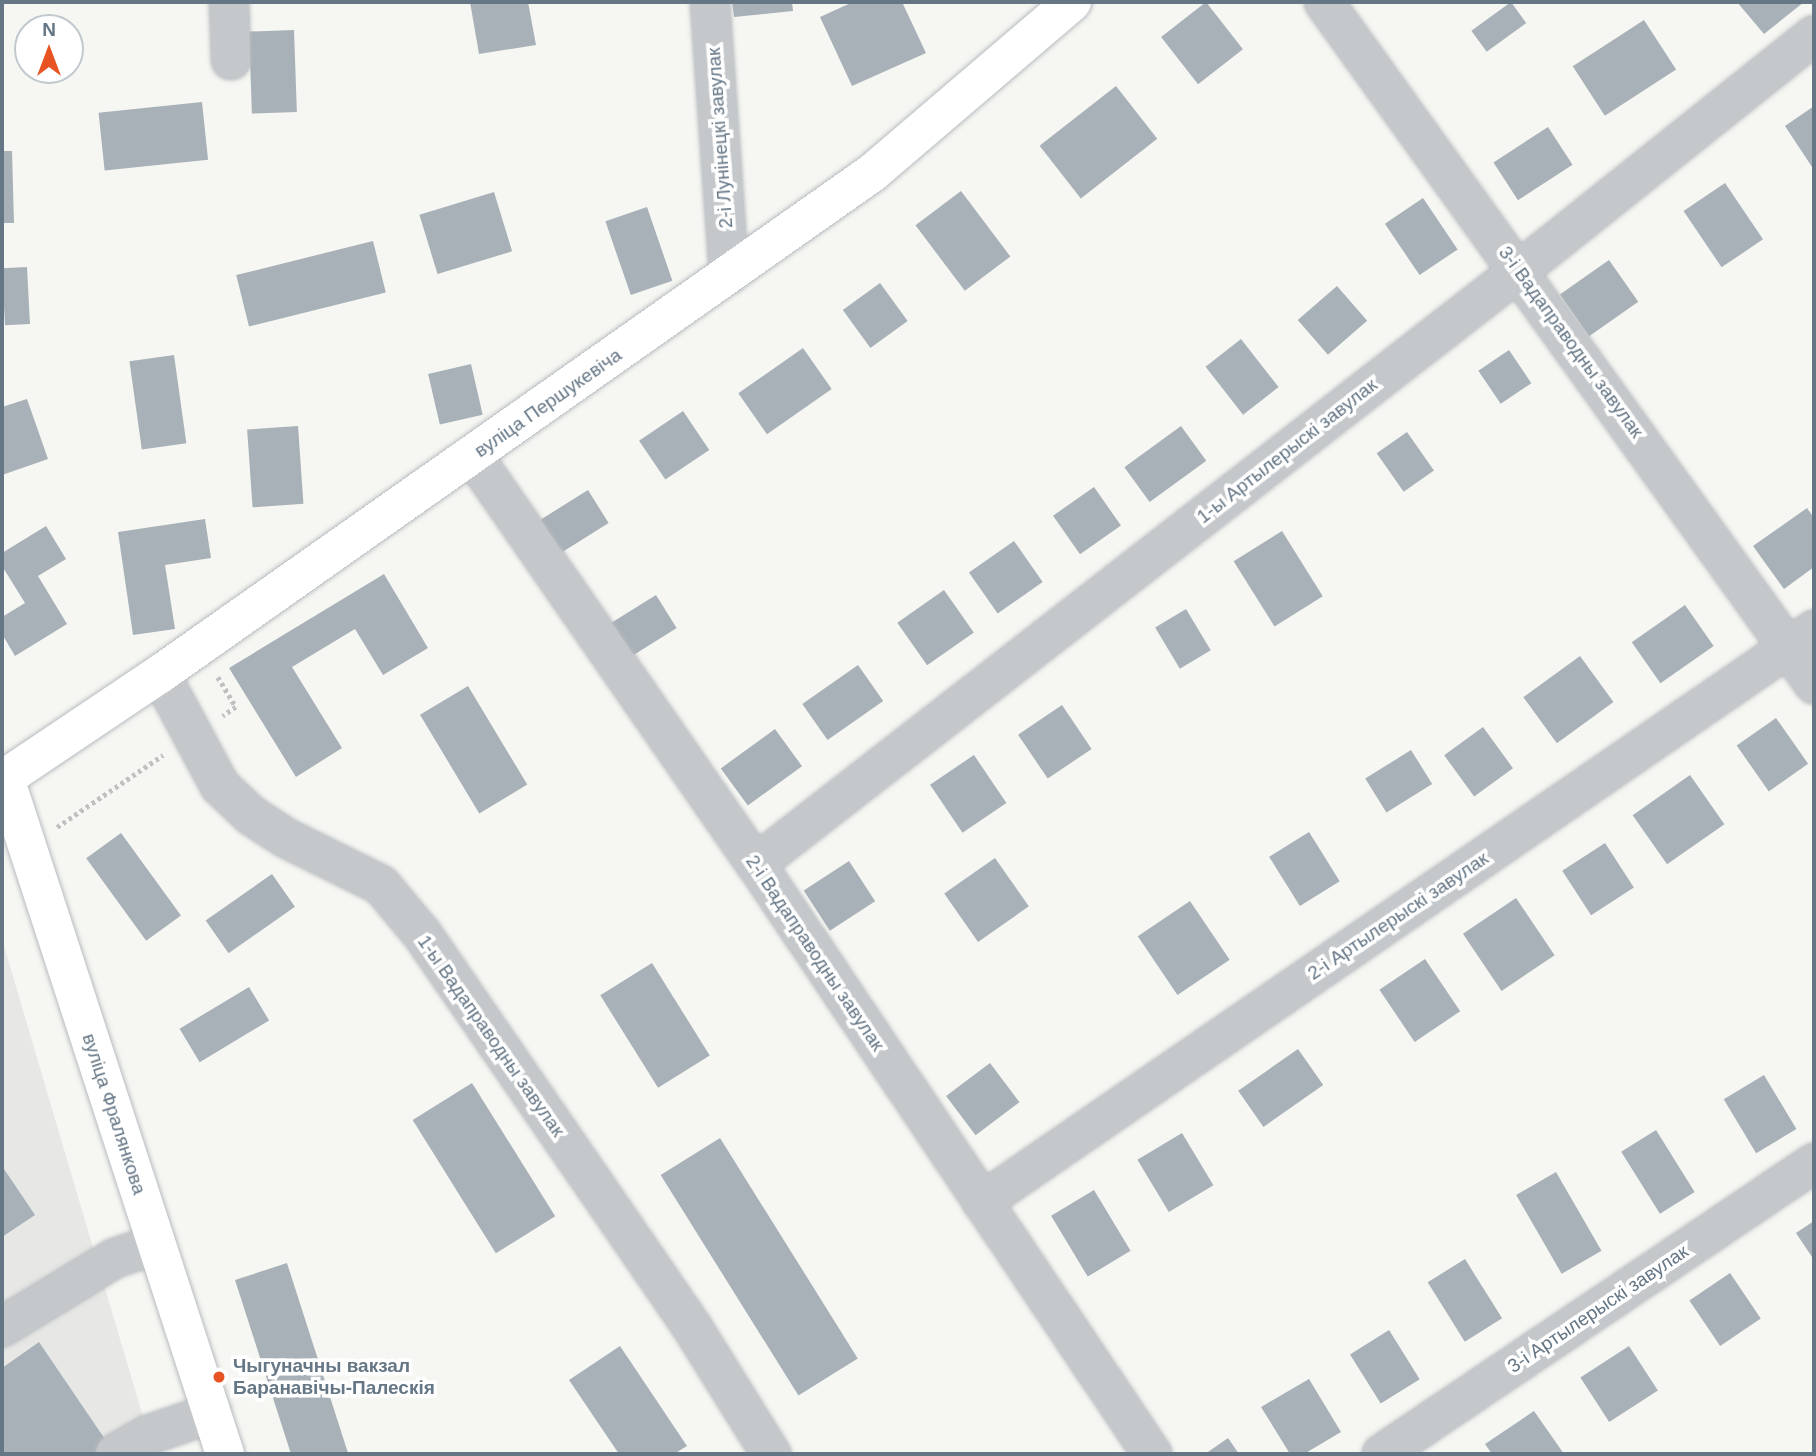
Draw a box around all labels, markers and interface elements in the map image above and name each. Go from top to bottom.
north arrow [14,14,84,84]
text: N [42,19,56,40]
street label: 2-і Лунінецкі завулак [702,47,738,229]
street label: 3-і Вадаправодны завулак [1494,242,1648,442]
street label: вуліца Першукевіча [470,344,626,462]
street label: 1-ы Артылерыскі завулак [1192,374,1382,528]
street label: 2-і Артылерыскі завулак [1303,847,1493,985]
street label: 2-і Вадаправодны завулак [741,851,889,1055]
street label: 1-ы Вадаправодны завулак [413,931,569,1141]
street label: вуліца Фралянкова [77,1031,151,1197]
street label: 3-і Артылерыскі завулак [1503,1240,1693,1378]
place label: Чыгуначны вакзал Баранавічы-Палескія [233,1355,435,1399]
marker: Чыгуначны вакзал Баранавічы-Палескія [211,1369,227,1385]

